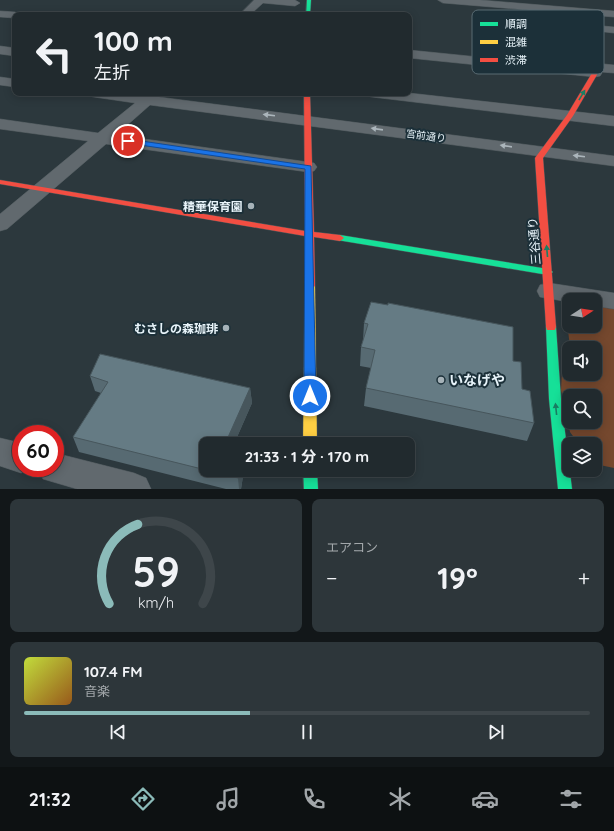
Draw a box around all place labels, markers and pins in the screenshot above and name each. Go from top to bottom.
pin [111,124,145,158]
place label: 精華保育園 [183,199,243,214]
marker: 精華保育園 [246,201,256,211]
place label: むさしの森珈琲 [134,321,218,336]
marker: むさしの森珈琲 [221,323,231,333]
place label: いなげや [449,371,505,389]
marker: いなげや [436,375,446,385]

